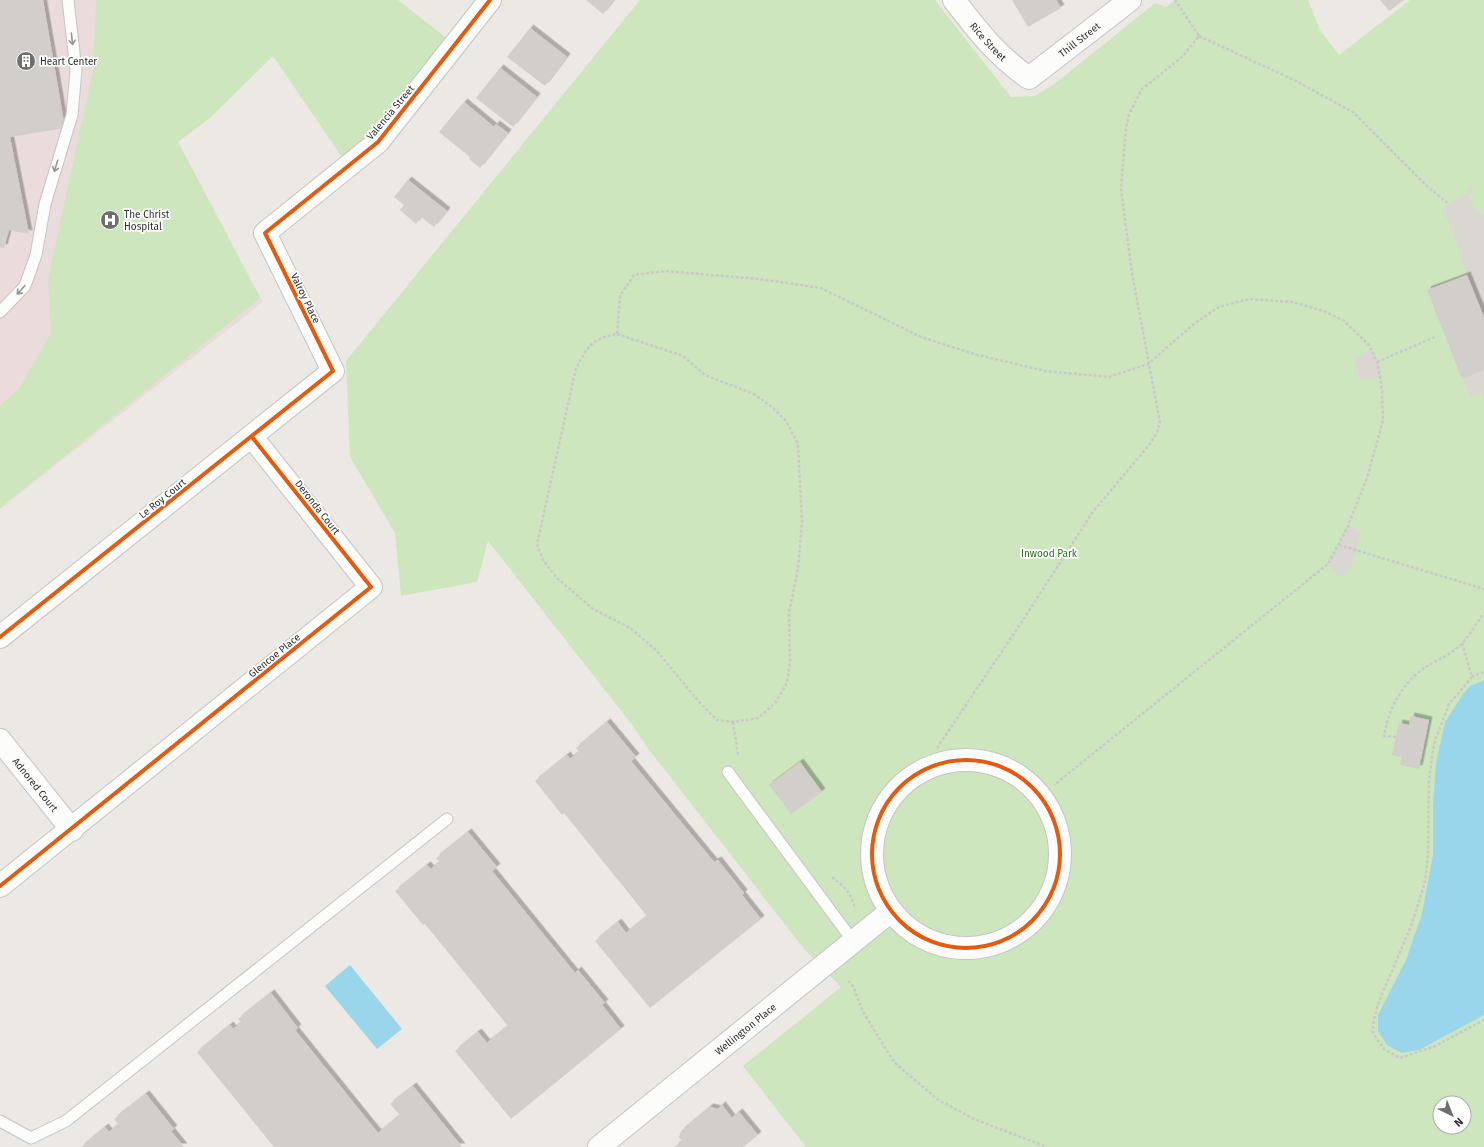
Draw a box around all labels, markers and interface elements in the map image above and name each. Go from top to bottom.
street label: Rice Street [967,20,1009,65]
street label: Thill Street [1056,20,1103,60]
one-way arrow [69,32,76,45]
building icon: Heart Center [15,50,37,72]
place label: Heart Center [40,56,97,68]
street label: Valencia Street [364,83,417,142]
one-way arrow [52,159,59,172]
hospital icon: The Christ Hospital [99,209,121,231]
place label: The Christ Hospital [124,209,170,233]
street label: Valroy Place [288,271,322,326]
one-way arrow [16,285,25,295]
street label: Le Roy Court [137,476,189,521]
street label: Deronda Court [292,478,342,538]
park label: Inwood Park [1021,548,1078,560]
street label: Glencoe Place [246,631,303,680]
street label: Adnored Court [10,756,60,815]
street label: Wellington Place [713,1001,779,1058]
north arrow [1432,1095,1472,1135]
text: N [1451,1115,1466,1129]

